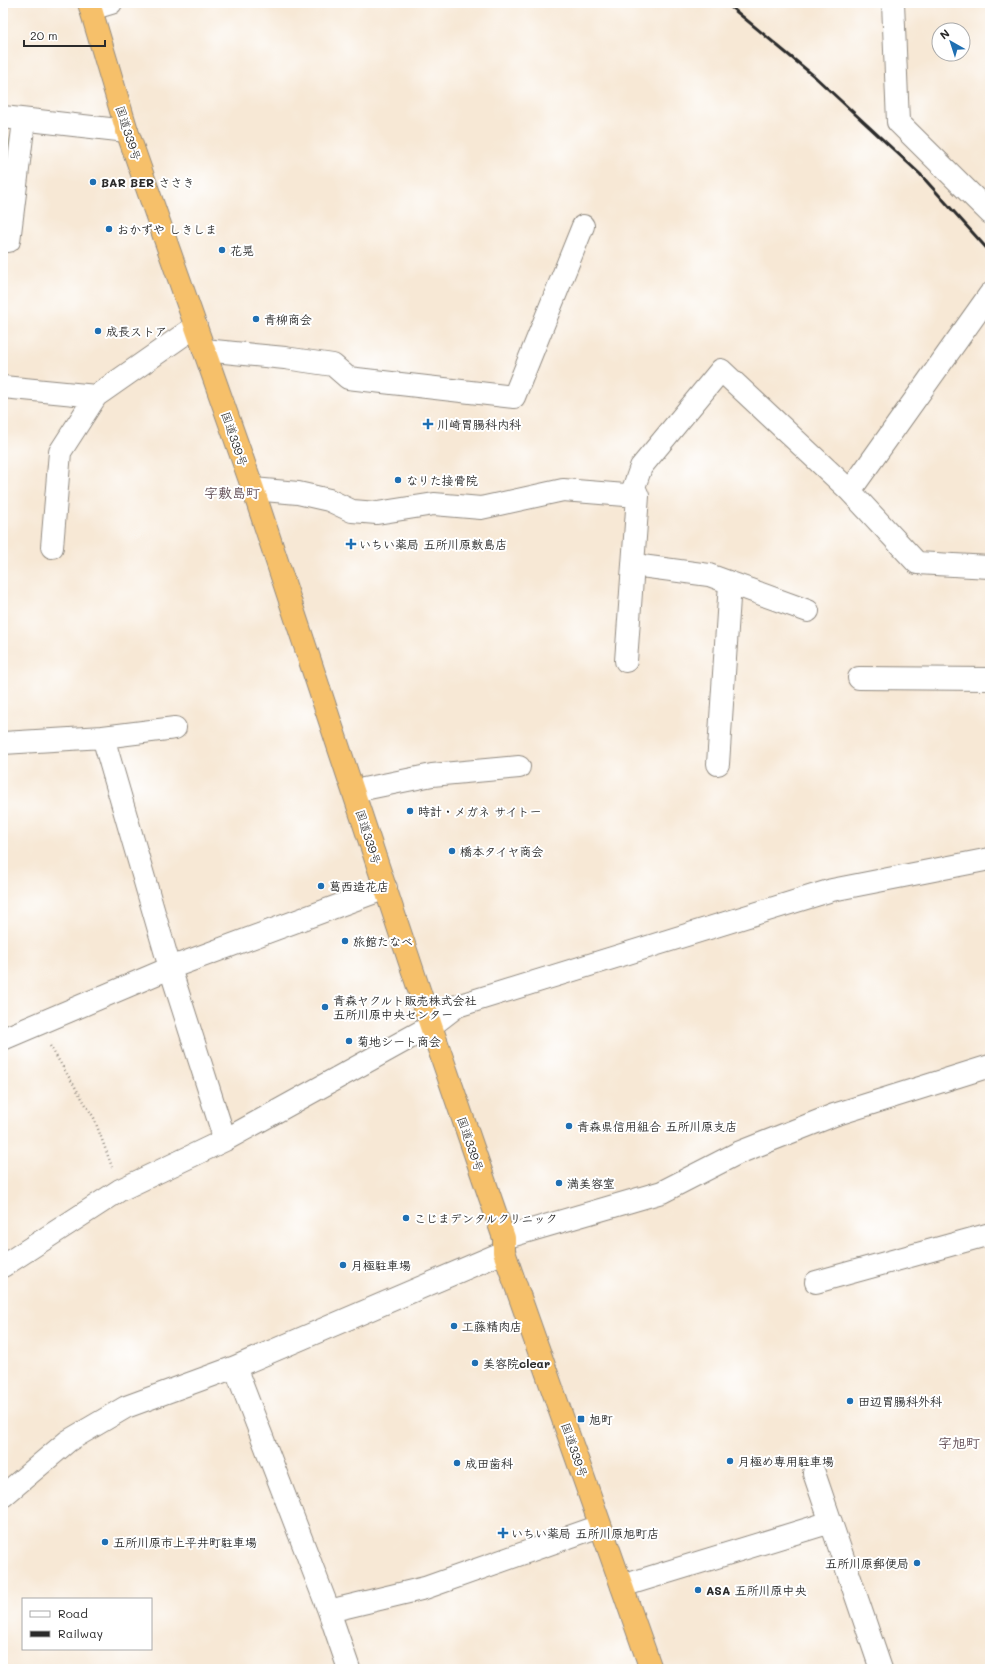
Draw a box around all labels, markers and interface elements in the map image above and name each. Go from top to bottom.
scale bar [24,22,105,48]
north arrow [931,22,971,62]
text: N [936,25,952,42]
text: 20 m [30,27,58,43]
street label: 国道339号 [113,103,145,163]
place label: BAR BER ささき [101,174,194,190]
marker: BAR BER ささき [88,177,98,187]
place label: おかずや しきしま [117,221,217,237]
marker: おかずや しきしま [104,224,114,234]
place label: 花晃 [230,242,254,258]
marker: 花晃 [217,245,227,255]
place label: 青柳商会 [264,311,312,327]
marker: 青柳商会 [251,314,261,324]
place label: 成長ストア [106,323,167,339]
marker: 成長ストア [93,326,103,336]
street label: 国道339号 [218,409,252,469]
place label: 川崎胃腸科内科 [437,416,521,432]
marker: 川崎胃腸科内科 [422,418,434,430]
place label: なりた接骨院 [406,472,478,488]
marker: なりた接骨院 [393,475,403,485]
district label: 字敷島町 [204,483,260,502]
place label: いちい薬局 五所川原敷島店 [359,536,507,552]
marker: いちい薬局 五所川原敷島店 [346,539,356,549]
place label: 時計・メガネ サイトー [418,803,542,819]
marker: 時計・メガネ サイトー [405,806,415,816]
street label: 国道339号 [353,807,385,867]
place label: 橋本タイヤ商会 [460,843,544,859]
marker: 橋本タイヤ商会 [447,846,457,856]
place label: 葛西造花店 [329,878,389,894]
marker: 葛西造花店 [316,881,326,891]
place label: 旅館たなべ [353,933,413,949]
marker: 旅館たなべ [340,936,350,946]
place label: 青森ヤクルト販売株式会社 五所川原中央センター [333,992,477,1022]
marker: 青森ヤクルト販売株式会社 五所川原中央センター [320,1002,330,1012]
place label: 菊地シート商会 [357,1033,441,1049]
marker: 菊地シート商会 [344,1036,354,1046]
street label: 国道339号 [454,1114,488,1174]
place label: 青森県信用組合 五所川原支店 [577,1118,737,1134]
marker: 青森県信用組合 五所川原支店 [564,1121,574,1131]
place label: 満美容室 [567,1175,615,1191]
marker: 満美容室 [554,1178,564,1188]
place label: こじまデンタルクリニック [414,1210,558,1226]
marker: こじまデンタルクリニック [401,1213,411,1223]
place label: 月極駐車場 [351,1257,411,1273]
marker: 月極駐車場 [338,1260,348,1270]
place label: 工藤精肉店 [462,1318,522,1334]
marker: 工藤精肉店 [449,1321,459,1331]
place label: 美容院clear [483,1355,550,1371]
marker: 美容院clear [470,1358,480,1368]
place label: 田辺胃腸科外科 [858,1393,942,1409]
marker: 田辺胃腸科外科 [845,1396,855,1406]
place label: 旭町 [589,1411,613,1427]
marker: 旭町 [576,1414,586,1424]
street label: 国道339号 [558,1420,592,1480]
district label: 字旭町 [938,1433,980,1452]
place label: 月極め専用駐車場 [738,1453,834,1469]
place label: 成田歯科 [465,1455,513,1471]
marker: 月極め専用駐車場 [725,1456,735,1466]
marker: 成田歯科 [452,1458,462,1468]
place label: いちい薬局 五所川原旭町店 [511,1525,659,1541]
marker: いちい薬局 五所川原旭町店 [498,1528,508,1538]
place label: 五所川原市上平井町駐車場 [113,1534,257,1550]
marker: 五所川原市上平井町駐車場 [100,1537,110,1547]
place label: 五所川原郵便局 [825,1555,909,1571]
marker: 五所川原郵便局 [912,1558,922,1568]
place label: ASA 五所川原中央 [706,1582,807,1598]
marker: ASA 五所川原中央 [693,1585,703,1595]
legend [22,1598,152,1650]
text: Road [58,1605,88,1621]
text: Railway [58,1625,103,1641]

